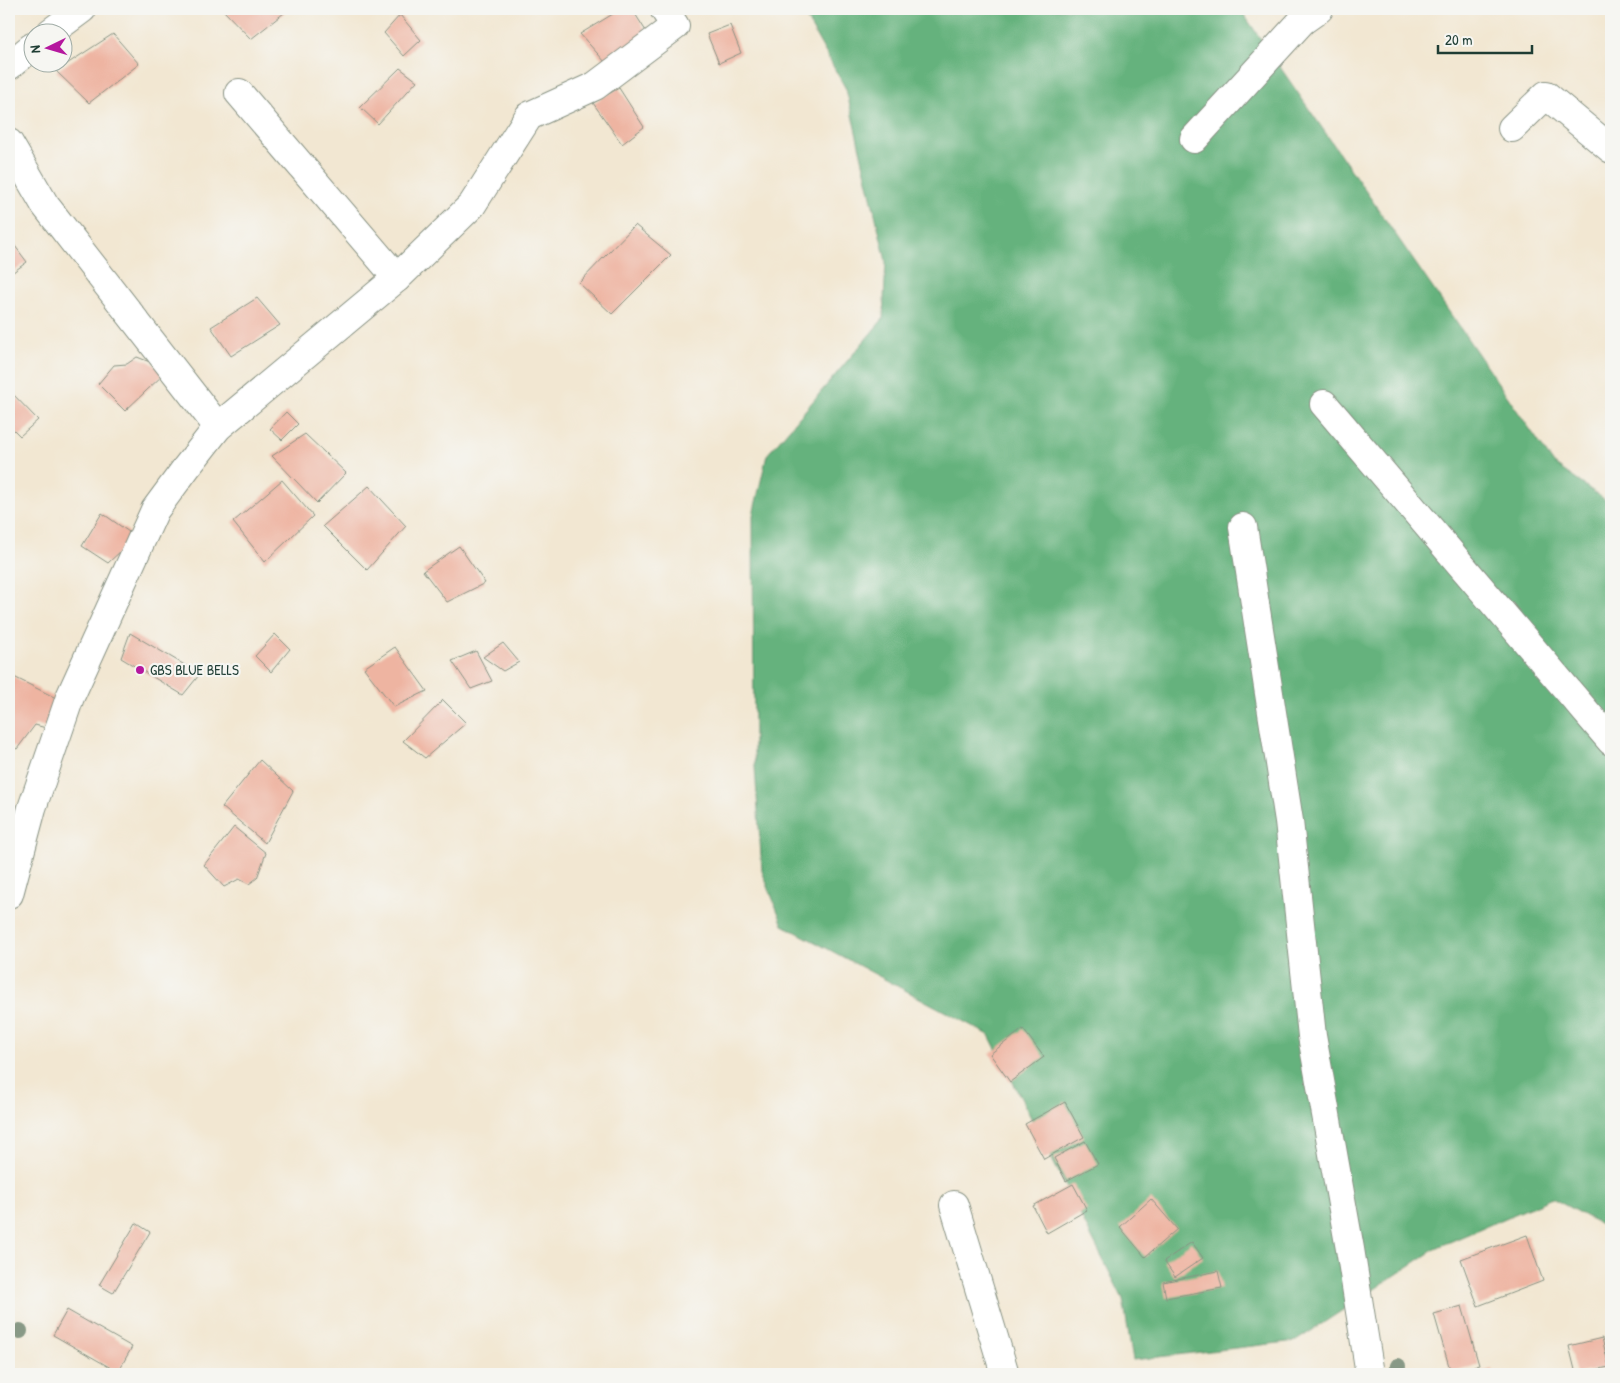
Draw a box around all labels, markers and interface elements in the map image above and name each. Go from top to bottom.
north arrow [22,22,72,72]
scale bar [1438,22,1531,54]
text: 20 m [1445,29,1472,50]
text: N [25,44,44,54]
place label: GBS BLUE BELLS [150,659,239,680]
marker: GBS BLUE BELLS [134,664,146,676]

